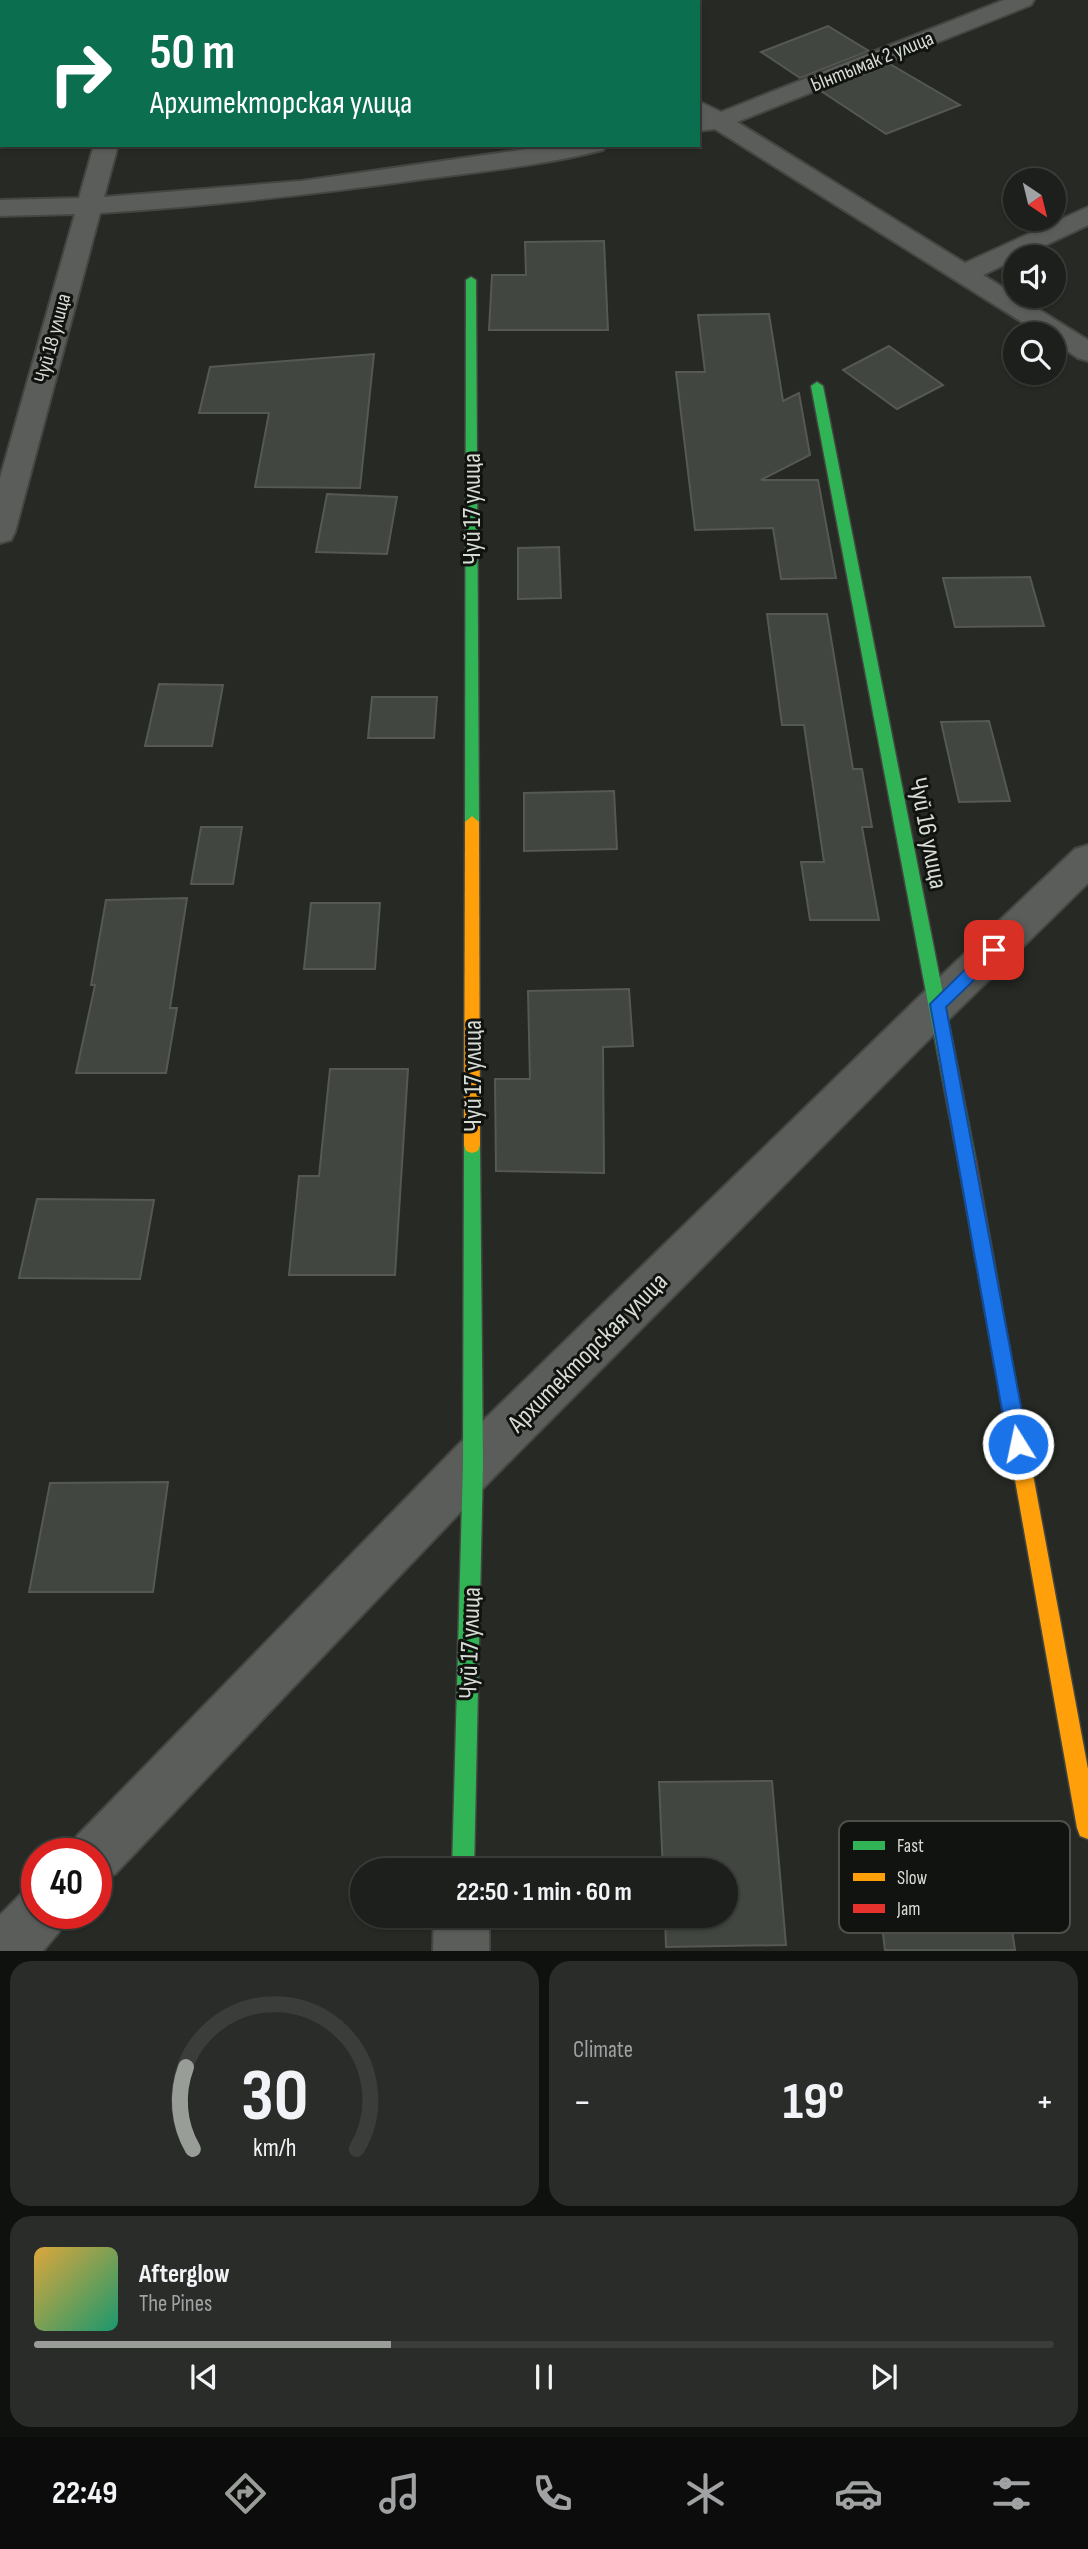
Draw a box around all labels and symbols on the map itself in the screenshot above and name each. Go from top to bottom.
street label: Ынтымак 2 улица [807,25,937,97]
north arrow [1003,168,1066,231]
street label: Чуй 18 улица [29,291,76,385]
street label: Чуй 17 улица [457,453,488,565]
street label: Чуй 16 улица [902,775,954,892]
pin [964,920,1024,980]
street label: Чуй 17 улица [458,1020,489,1132]
street label: Архитекторская улица [501,1267,674,1440]
position arrow [981,1407,1055,1481]
street label: Чуй 17 улица [453,1587,488,1700]
legend [839,1821,1070,1933]
text: Fast [897,1835,924,1858]
speed limit sign: 40 [21,1838,112,1929]
text: Slow [897,1867,927,1890]
text: Jam [896,1898,920,1921]

